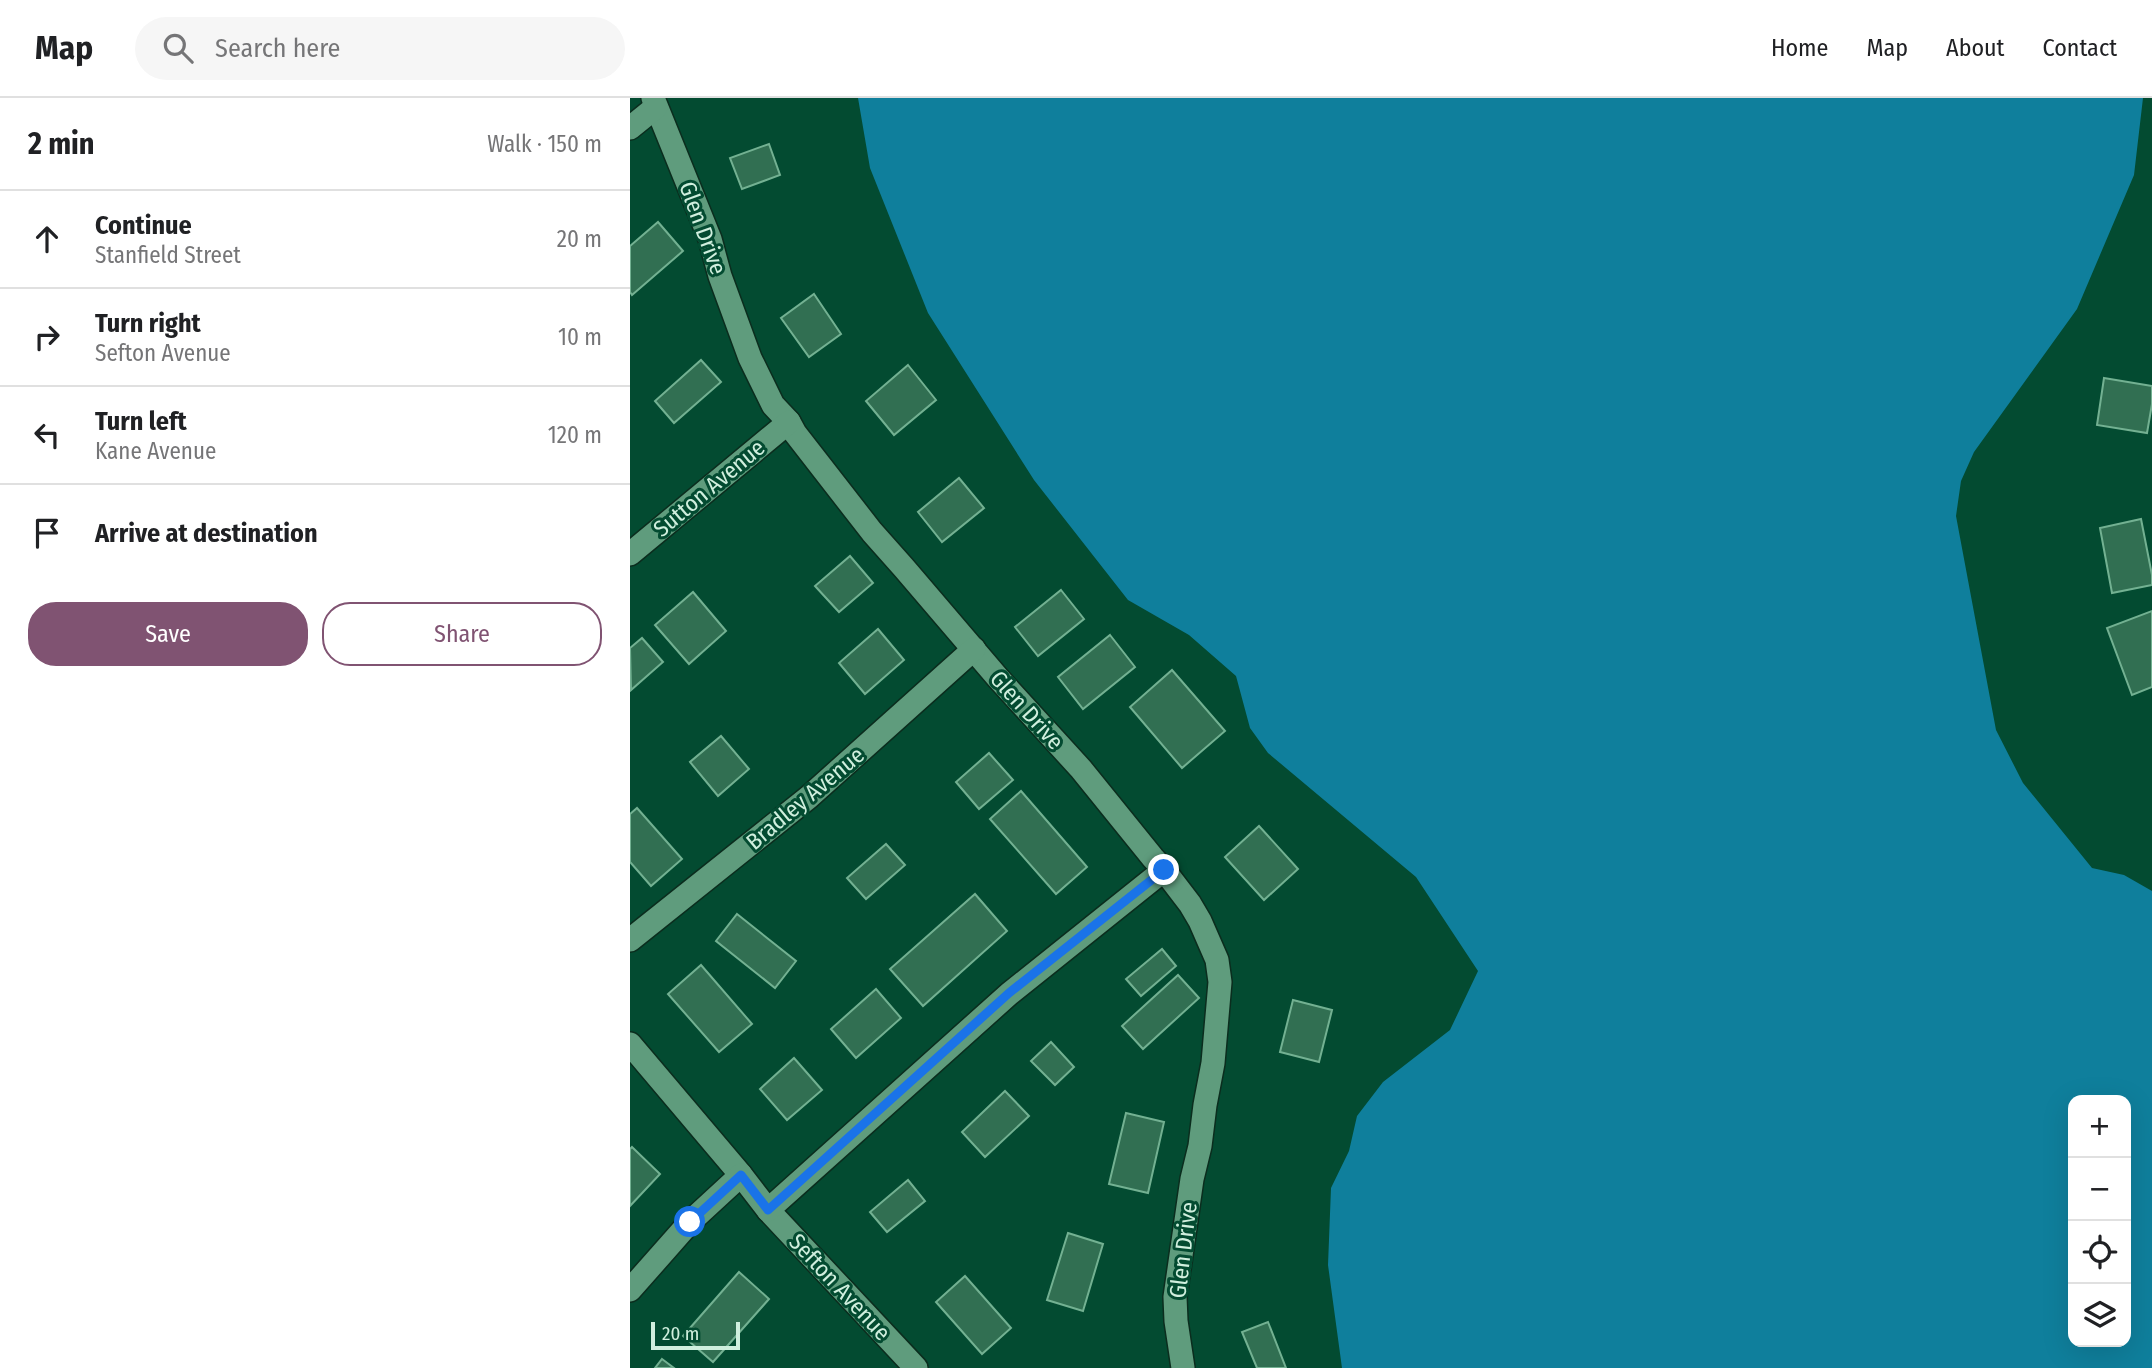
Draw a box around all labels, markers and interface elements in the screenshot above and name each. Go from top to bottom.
search box [135,17,625,80]
text: Map [35,28,93,68]
icon: search [159,29,197,67]
text: Search here [215,33,340,64]
text: Home [1771,34,1828,62]
text: Map [1866,34,1908,62]
text: About [1946,34,2004,62]
text: Contact [2042,34,2117,62]
text: 2 min [28,126,95,162]
text: Walk · 150 m [487,130,602,158]
street label: Glen Drive [673,178,733,278]
text: Continue [95,210,192,241]
icon: ahead [28,220,66,258]
text: 20 m [557,225,602,253]
text: Stanfield Street [95,241,241,269]
text: Turn right [95,308,201,339]
icon: right [28,318,66,356]
text: 10 m [558,323,602,351]
text: Sefton Avenue [95,339,231,367]
text: Turn left [95,406,187,437]
icon: left [28,416,66,454]
text: 120 m [548,421,602,449]
street label: Sutton Avenue [648,433,770,543]
text: Kane Avenue [95,437,216,465]
icon: arrive [28,514,66,552]
text: Arrive at destination [95,518,318,549]
button: Save [28,602,308,666]
button: Share [322,602,602,666]
street label: Glen Drive [984,665,1070,755]
street label: Bradley Avenue [740,741,870,855]
route end [1148,854,1179,885]
map controls [2068,1095,2131,1347]
button: + [2068,1095,2131,1158]
button: − [2068,1158,2131,1221]
street label: Glen Drive [1163,1200,1203,1300]
route start [674,1206,705,1237]
button: locate [2068,1221,2131,1284]
street label: Sefton Avenue [783,1228,897,1346]
button: layers [2068,1284,2131,1347]
scale bar [651,1319,740,1351]
text: 20 m [662,1322,699,1345]

